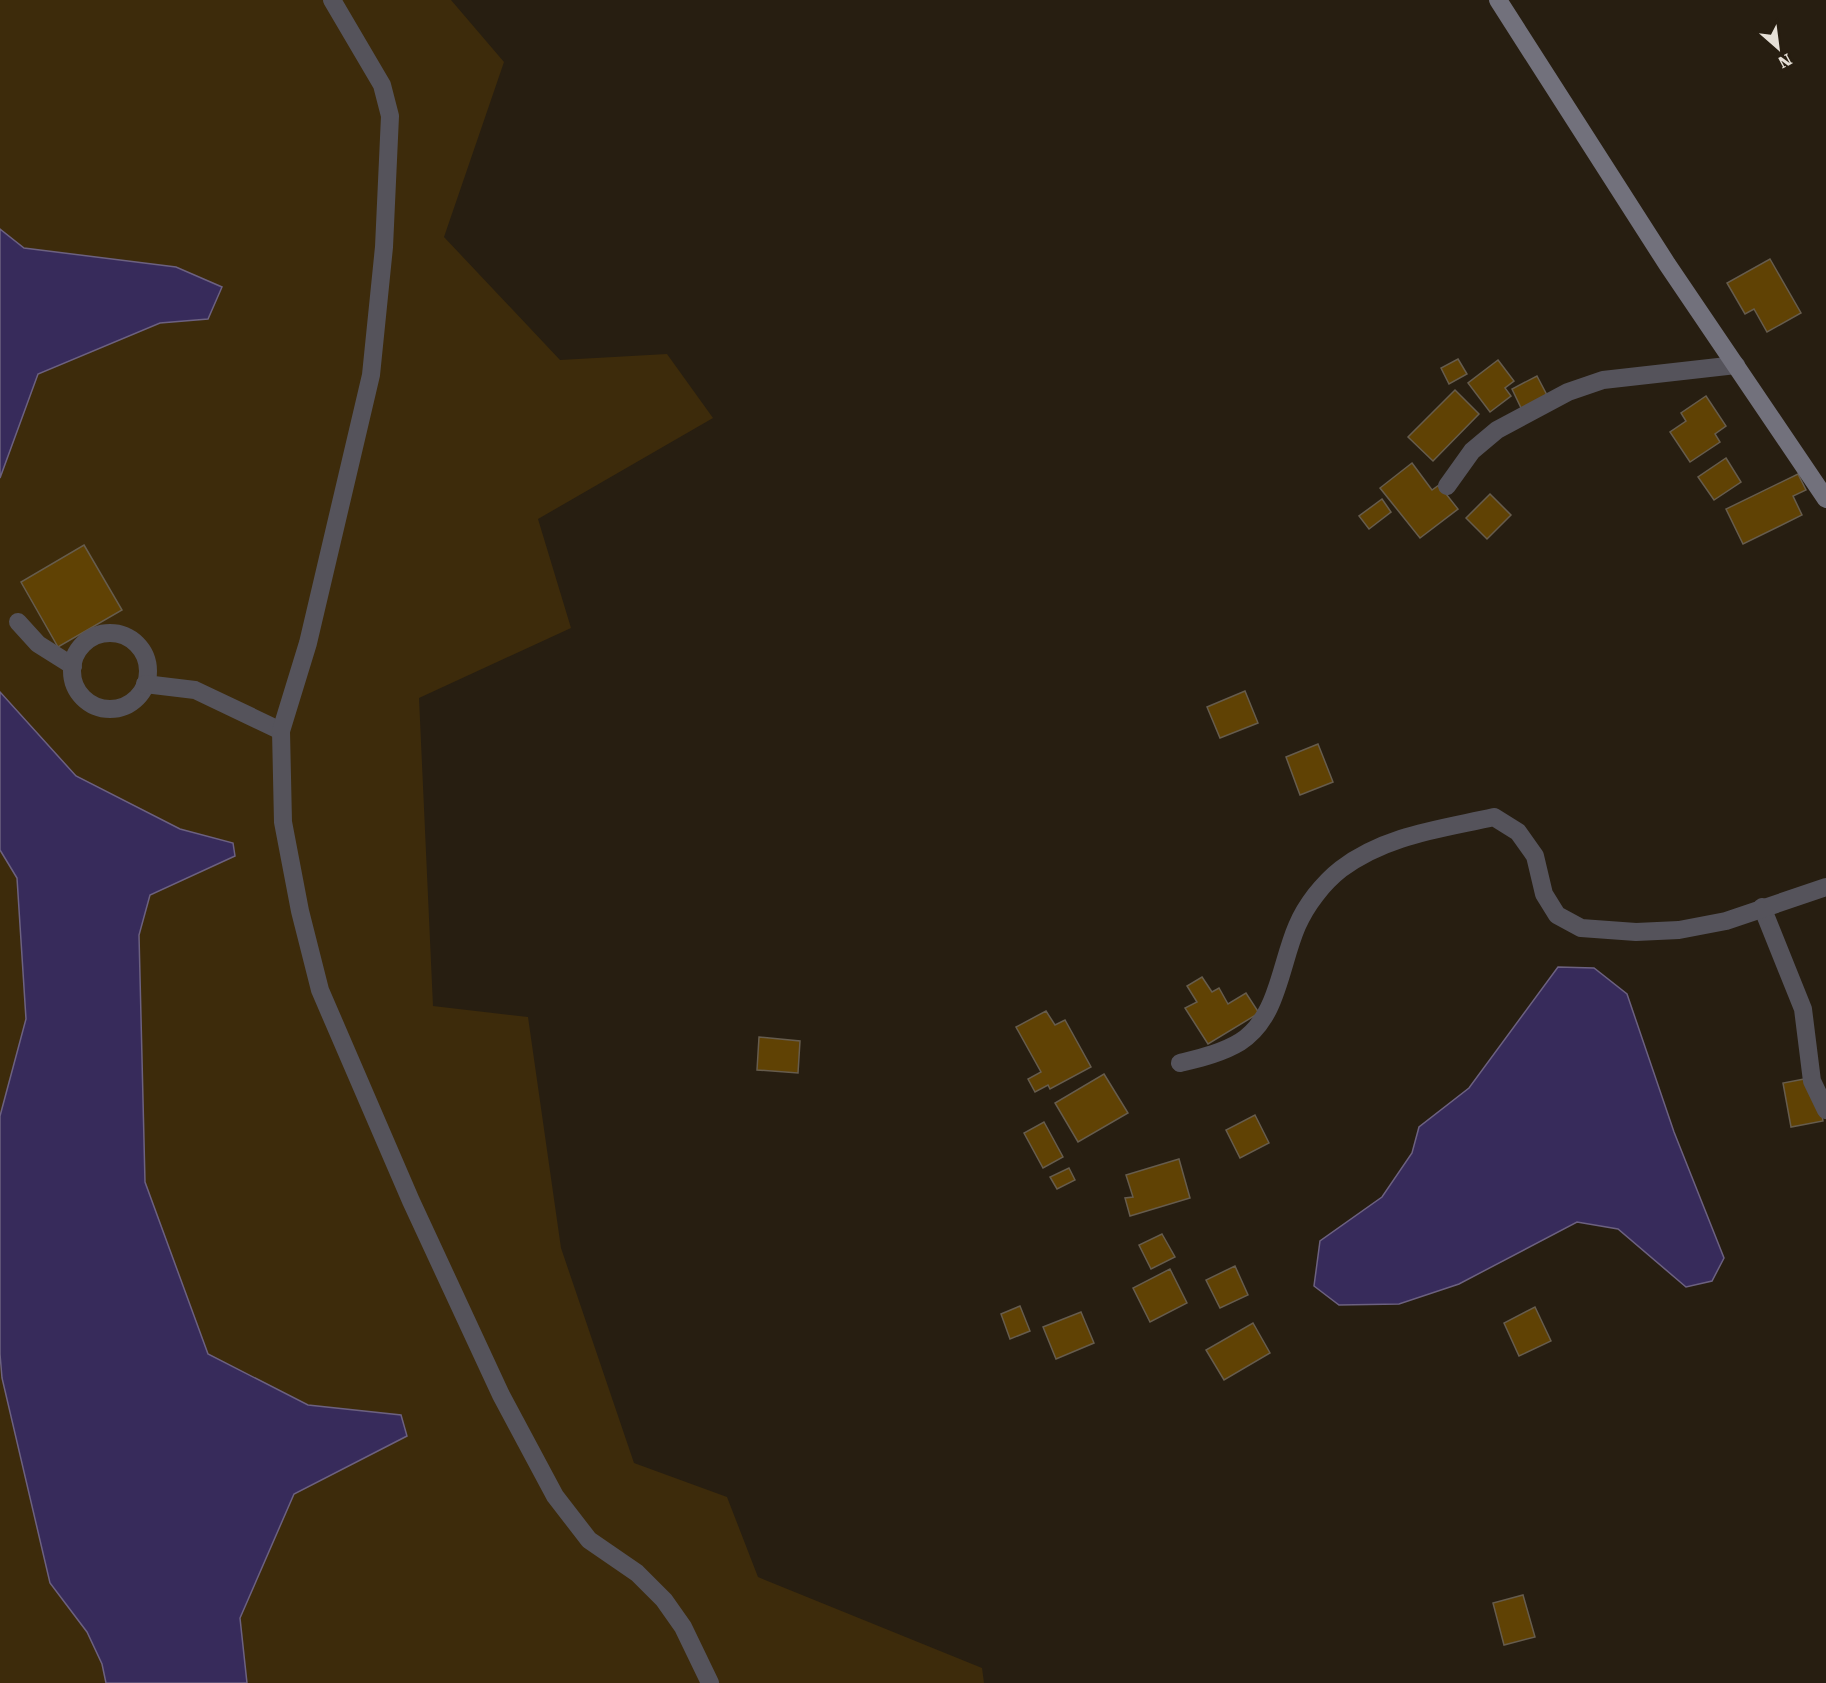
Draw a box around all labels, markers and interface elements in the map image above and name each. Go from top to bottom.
north arrow [1748,18,1808,78]
text: N [1775,50,1795,72]

